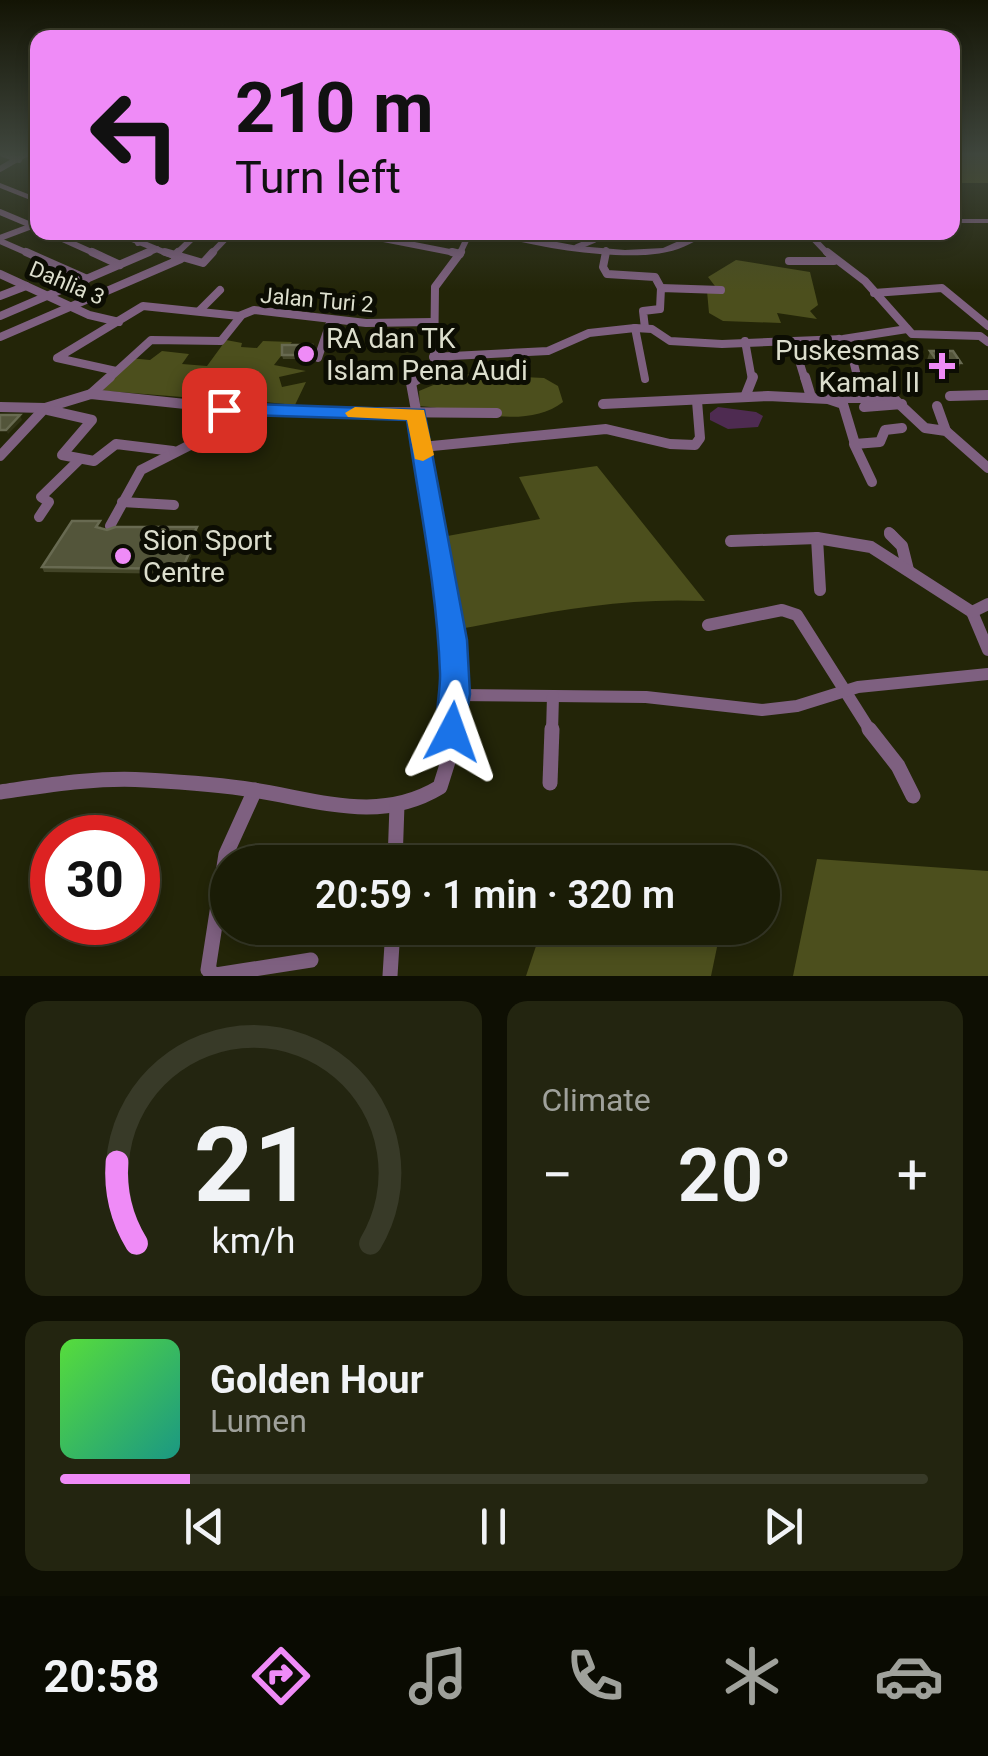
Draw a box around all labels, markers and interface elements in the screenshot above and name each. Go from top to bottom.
text: 210 m [235,67,434,149]
icon: left [70,70,200,200]
text: Turn left [235,151,401,204]
street label: Dahlia 3 [26,256,108,310]
street label: Jalan Turi 2 [259,283,375,317]
place label: RA dan TK Islam Pena Audi [326,322,528,387]
place label: Puskesmas Kamal II [775,334,920,399]
marker: RA dan TK Islam Pena Audi [295,343,317,365]
marker: Puskesmas Kamal II [929,353,955,379]
pin [182,368,267,453]
icon: arrive [197,383,252,438]
place label: Sion Sport Centre [143,524,272,589]
marker: Sion Sport Centre [112,545,134,567]
position arrow [400,680,504,784]
speed limit sign: 30 [30,815,160,945]
text: 20:59 · 1 min · 320 m [315,873,675,917]
text: Climate [542,1081,651,1119]
text: 21 [194,1105,313,1226]
text: 20° [678,1131,792,1219]
text: − [542,1143,573,1207]
text: + [897,1143,928,1207]
text: km/h [211,1220,295,1262]
text: Golden Hour [210,1358,424,1402]
text: Lumen [210,1402,307,1440]
icon: previous [177,1499,232,1554]
icon: pause [466,1499,521,1554]
icon: next [756,1499,811,1554]
icon: directions [246,1641,316,1711]
icon: music [403,1641,473,1711]
icon: phone [560,1641,630,1711]
icon: climate [717,1641,787,1711]
icon: car [874,1641,944,1711]
text: 20:58 [44,1650,159,1703]

